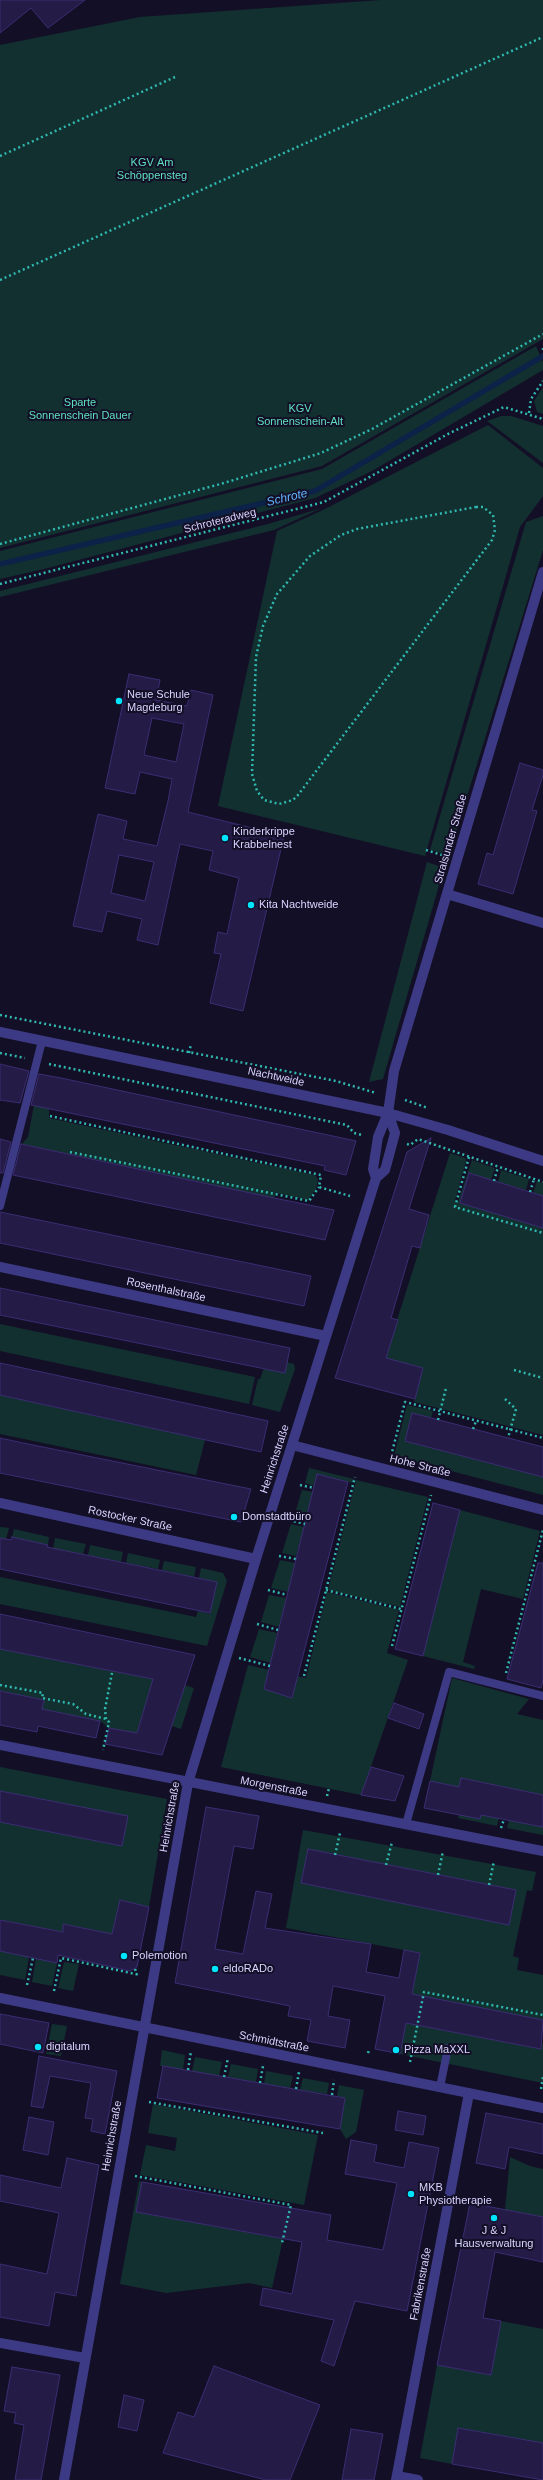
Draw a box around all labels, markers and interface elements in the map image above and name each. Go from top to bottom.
park label: KGV Am Schöppensteg [117,156,187,182]
park label: Sparte Sonnenschein Dauer [29,396,131,422]
park label: KGV Sonnenschein-Alt [257,402,343,428]
water label: Schrote [265,486,309,510]
street label: Schroteradweg [183,506,257,536]
place label: Neue Schule Magdeburg [127,688,190,714]
marker: Neue Schule Magdeburg [114,696,124,706]
street label: Stralsunder Straße [432,793,470,885]
place label: Kinderkrippe Krabbelnest [233,825,295,851]
marker: Kinderkrippe Krabbelnest [220,833,230,843]
place label: Kita Nachtweide [259,898,338,912]
marker: Kita Nachtweide [246,900,256,910]
street label: Nachtweide [247,1065,305,1089]
street label: Rosenthalstraße [125,1275,207,1305]
street label: Heinrichstraße [258,1423,292,1495]
street label: Hohe Straße [388,1452,452,1480]
street label: Rostocker Straße [87,1504,173,1534]
place label: Domstadtbüro [242,1510,311,1524]
marker: Domstadtbüro [229,1512,239,1522]
street label: Morgenstraße [239,1774,309,1800]
street label: Heinrichstraße [157,1781,183,1853]
place label: Polemotion [132,1949,187,1963]
marker: Polemotion [119,1951,129,1961]
place label: eldoRADo [223,1962,273,1976]
marker: eldoRADo [210,1964,220,1974]
street label: Schmidtstraße [238,2029,310,2055]
place label: digitalum [46,2040,90,2054]
marker: digitalum [33,2042,43,2052]
place label: Pizza MaXXL [404,2043,470,2057]
marker: Pizza MaXXL [391,2045,401,2055]
street label: Heinrichstraße [99,2100,125,2172]
place label: MKB Physiotherapie [419,2181,492,2207]
marker: MKB Physiotherapie [406,2189,416,2199]
marker: J & J Hausverwaltung [489,2213,499,2223]
place label: J & J Hausverwaltung [455,2224,533,2250]
street label: Fabrikenstraße [407,2246,435,2322]

